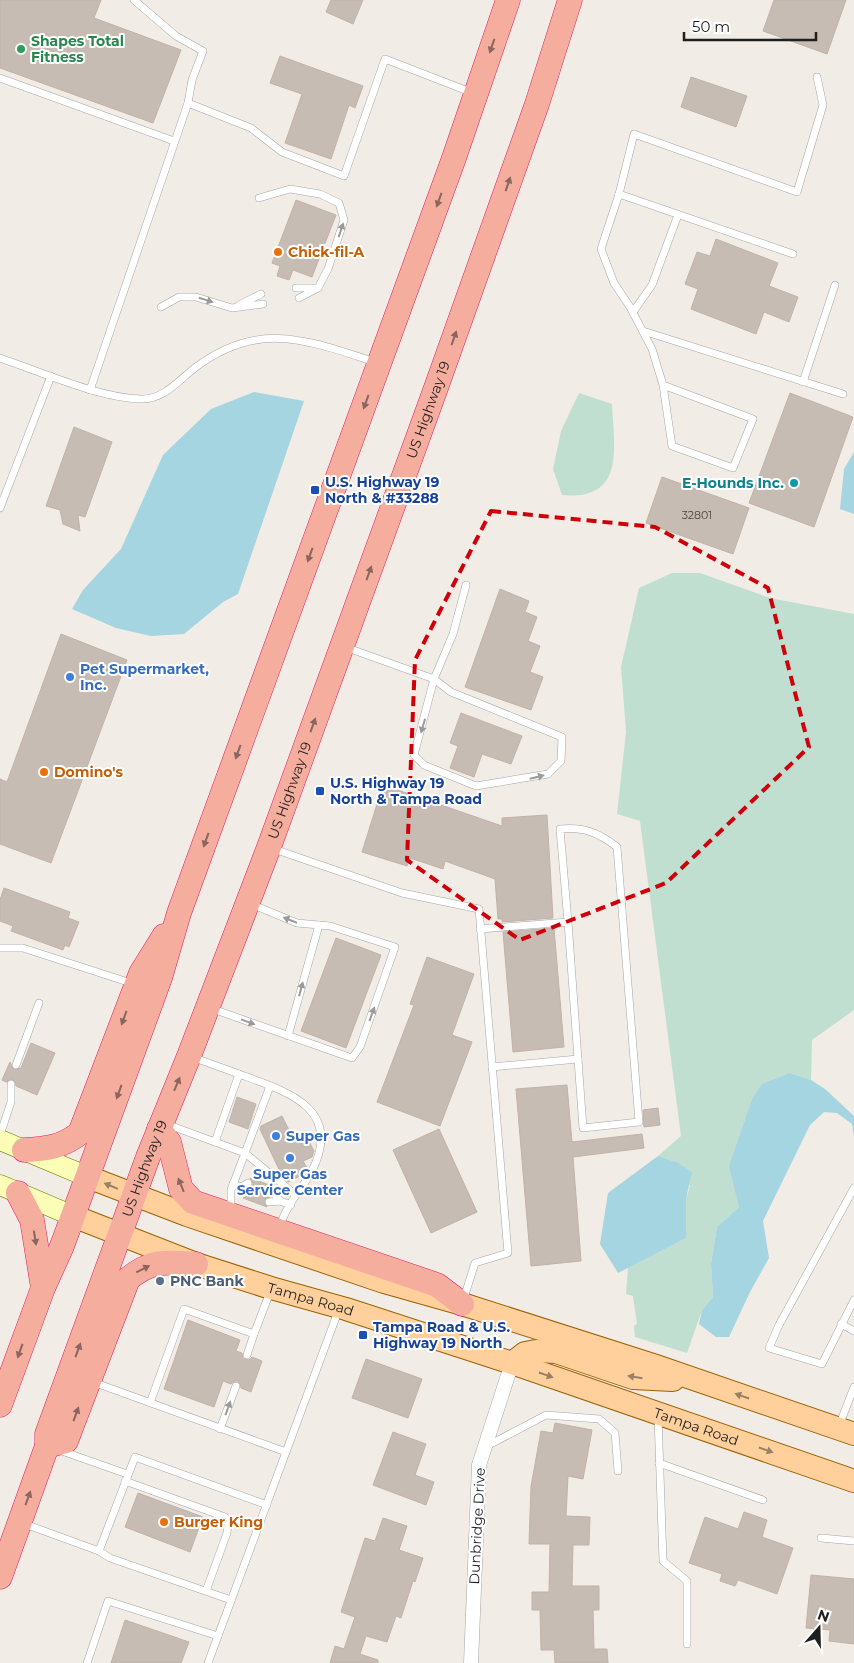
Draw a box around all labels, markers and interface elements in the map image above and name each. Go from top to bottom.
scale bar [684,10,816,42]
text: 50 m [692,17,730,36]
place label: Shapes Total Fitness [31,32,124,66]
one-way arrow [488,39,496,54]
marker: Shapes Total Fitness [15,43,27,55]
one-way arrow [505,177,512,192]
one-way arrow [435,193,443,208]
one-way arrow [338,223,345,238]
place label: Chick-fil-A [288,243,365,261]
marker: Chick-fil-A [272,246,284,258]
one-way arrow [199,297,214,305]
one-way arrow [451,330,458,345]
street label: US Highway 19 [402,359,454,461]
one-way arrow [362,395,370,410]
place label: U.S. Highway 19 North & #33288 [325,473,440,507]
place label: E-Hounds Inc. [682,474,784,492]
marker: E-Hounds Inc. [788,477,800,489]
marker: U.S. Highway 19 North & #33288 [309,484,321,496]
house number: 32801 [682,508,712,522]
one-way arrow [306,547,313,562]
one-way arrow [366,565,373,580]
place label: Pet Supermarket, Inc. [80,660,209,694]
marker: Pet Supermarket, Inc. [64,671,76,683]
one-way arrow [309,717,317,732]
one-way arrow [418,719,426,734]
street label: US Highway 19 [264,739,316,842]
one-way arrow [234,745,242,760]
place label: Domino's [54,763,124,781]
marker: Domino's [38,766,50,778]
one-way arrow [530,773,545,781]
place label: U.S. Highway 19 North & Tampa Road [330,774,482,808]
marker: U.S. Highway 19 North & Tampa Road [314,785,326,797]
one-way arrow [202,832,209,847]
one-way arrow [283,916,297,924]
one-way arrow [297,981,305,996]
one-way arrow [369,1007,376,1022]
one-way arrow [120,1011,128,1026]
one-way arrow [240,1018,255,1026]
one-way arrow [174,1077,182,1091]
one-way arrow [115,1085,123,1100]
street label: US Highway 19 [118,1117,171,1219]
place label: Super Gas [286,1127,360,1145]
marker: Super Gas [270,1130,282,1142]
marker: Super Gas Service Center [284,1152,296,1164]
place label: Super Gas Service Center [237,1165,343,1199]
one-way arrow [177,1177,185,1192]
one-way arrow [104,1182,118,1190]
one-way arrow [31,1230,39,1246]
one-way arrow [135,1265,150,1273]
place label: PNC Bank [170,1272,245,1290]
marker: PNC Bank [154,1275,166,1287]
street label: Tampa Road [266,1278,356,1320]
place label: Tampa Road & U.S. Highway 19 North [373,1318,511,1352]
marker: Tampa Road & U.S. Highway 19 North [357,1329,369,1341]
one-way arrow [74,1342,82,1357]
one-way arrow [16,1343,23,1358]
one-way arrow [539,1371,554,1379]
one-way arrow [627,1373,643,1381]
one-way arrow [734,1392,749,1399]
one-way arrow [224,1400,232,1415]
street label: Tampa Road [651,1404,741,1450]
one-way arrow [73,1406,80,1421]
one-way arrow [759,1447,774,1455]
street label: Dunbridge Drive [465,1467,489,1585]
one-way arrow [24,1490,32,1505]
place label: Burger King [174,1513,263,1531]
marker: Burger King [158,1516,170,1528]
north arrow [794,1603,844,1653]
text: N [815,1605,832,1626]

